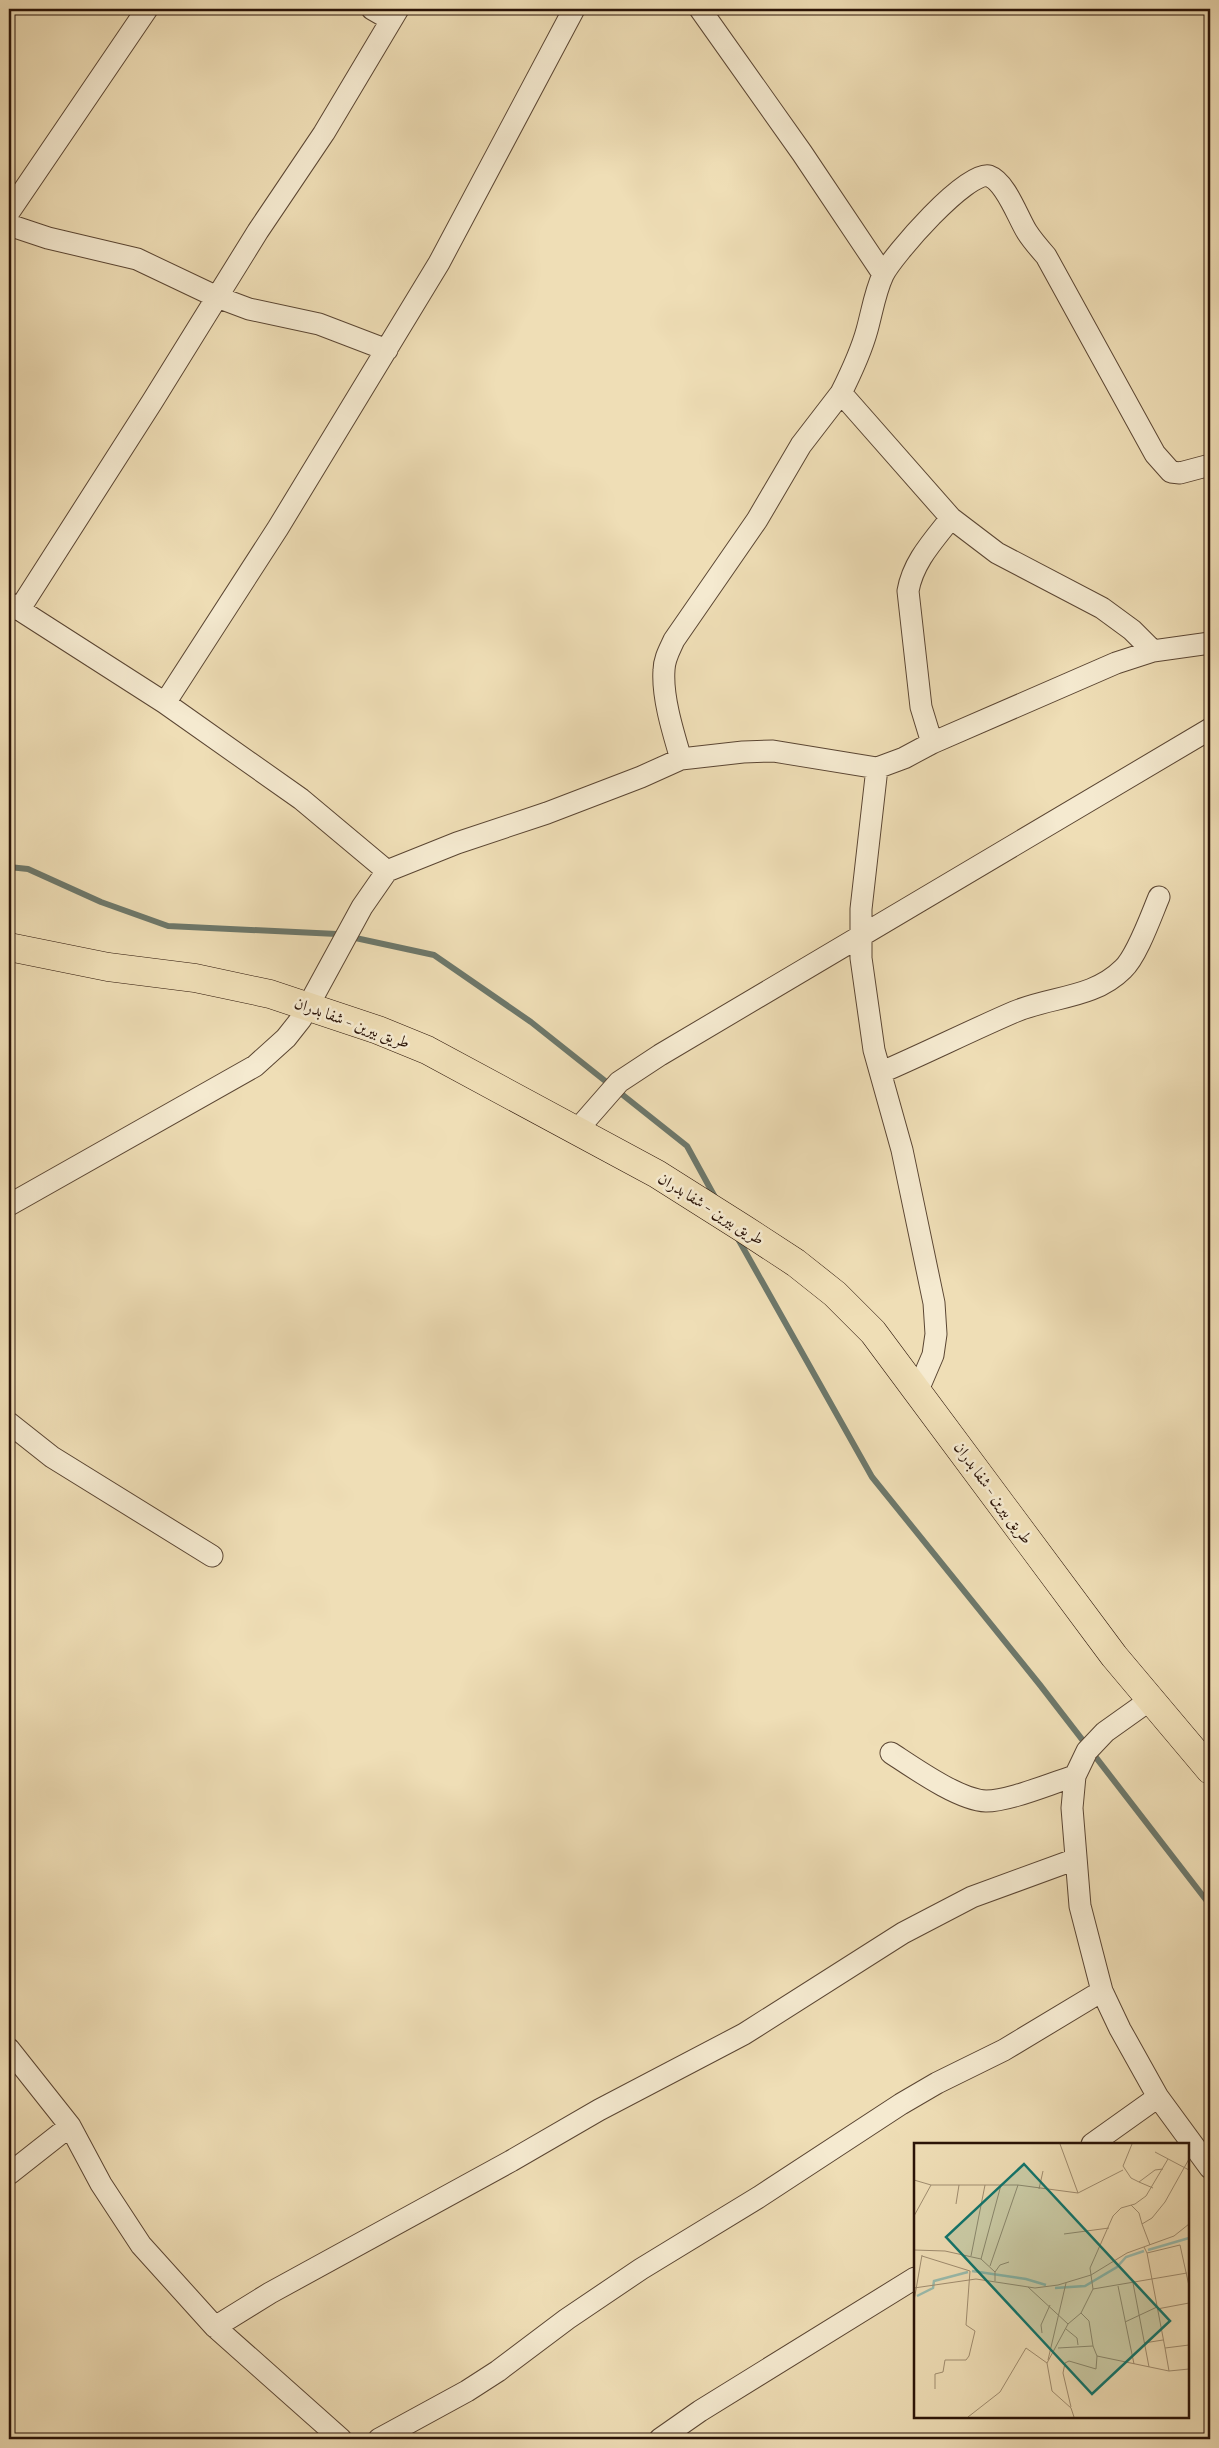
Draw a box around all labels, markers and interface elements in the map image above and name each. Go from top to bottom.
street label: طريق بيرين - شفا بدران [292,993,412,1053]
street label: طريق بيرين - شفا بدران [654,1168,768,1250]
street label: طريق بيرين - شفا بدران [949,1438,1037,1548]
inset map [914,2143,1189,2418]

